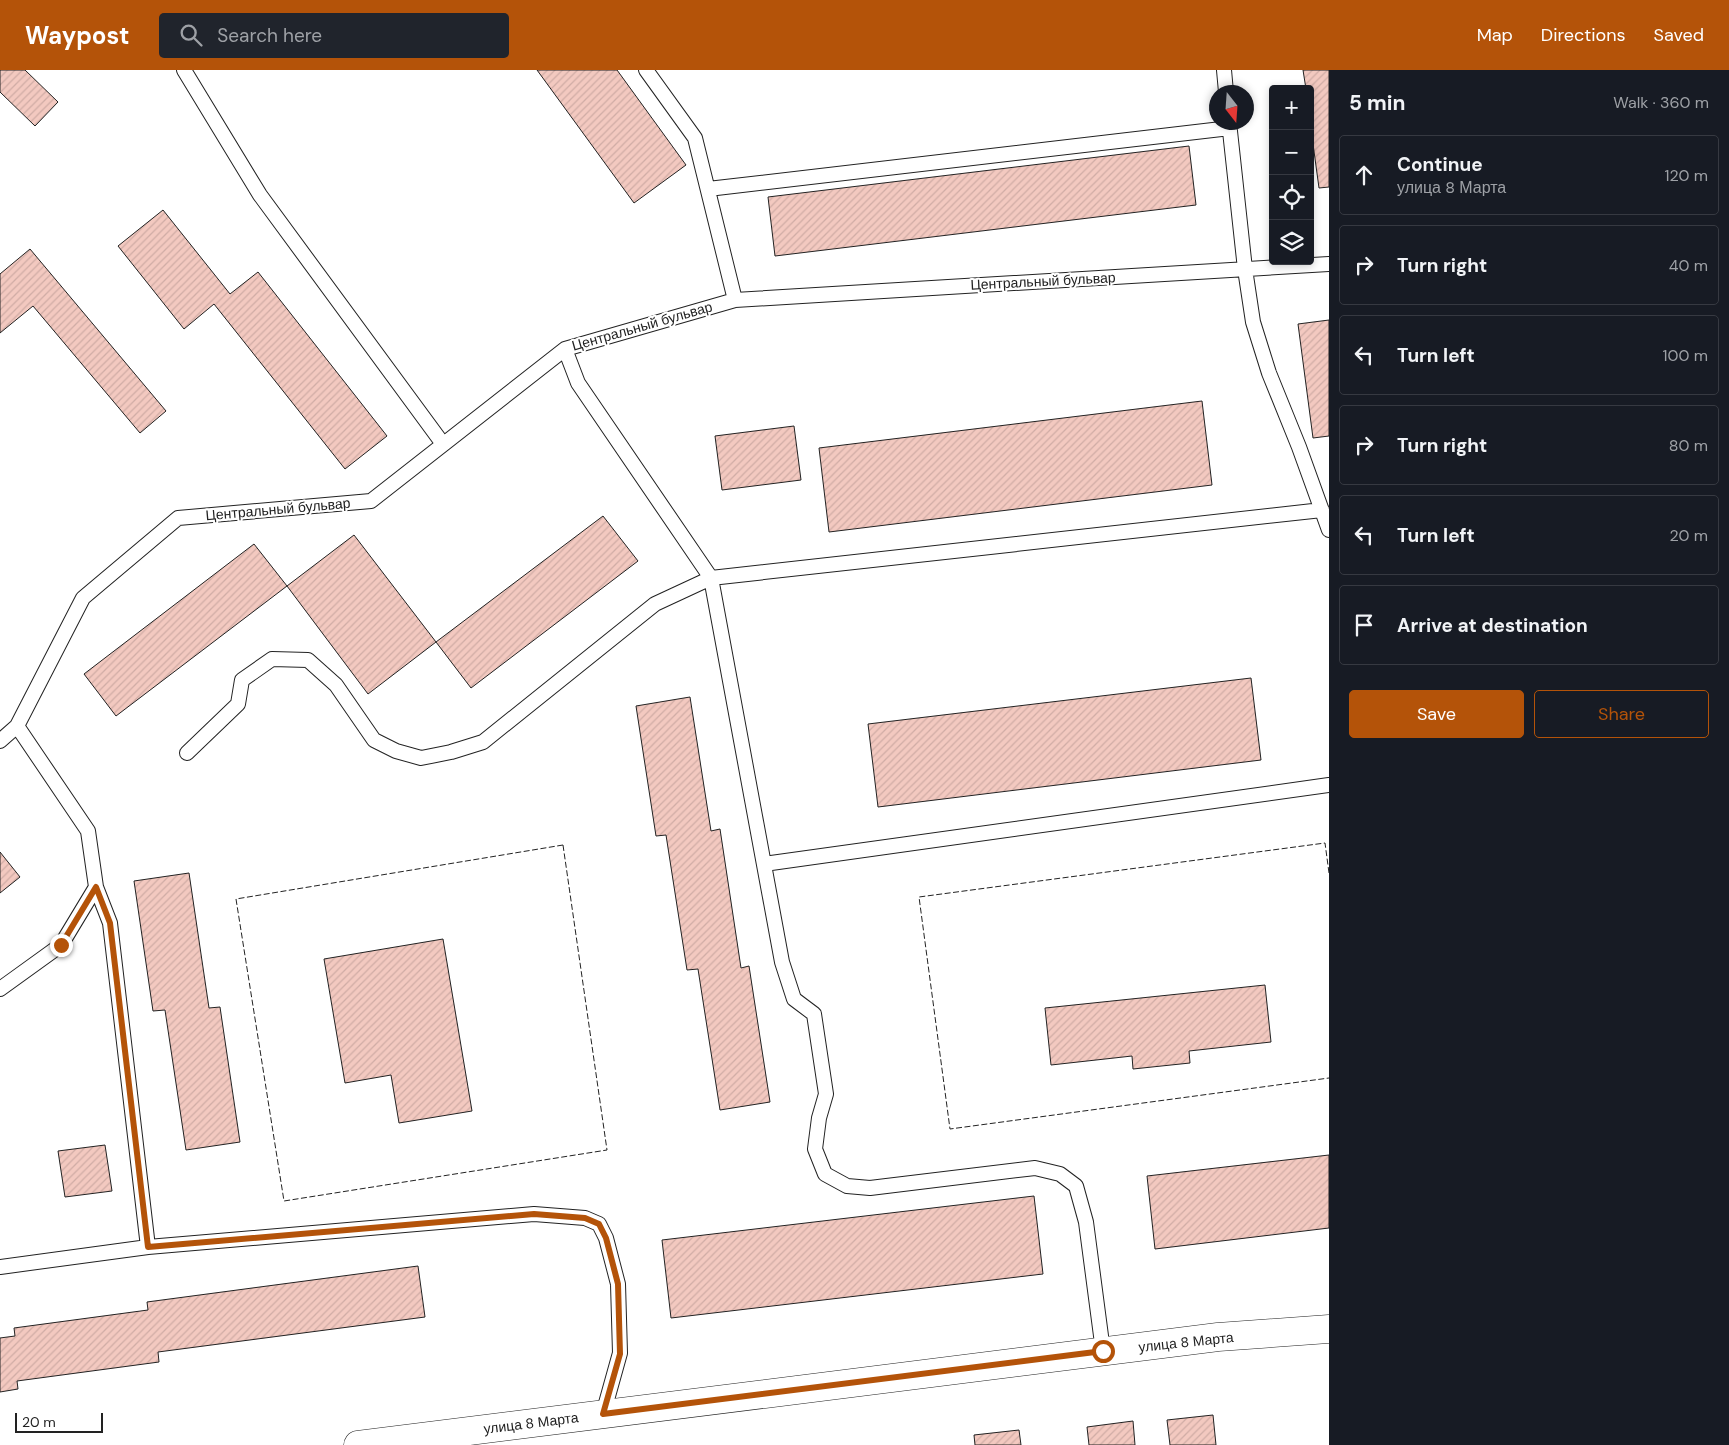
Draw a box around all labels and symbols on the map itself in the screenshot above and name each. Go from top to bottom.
north arrow [1209,85,1254,130]
street label: Центральный бульвар [970,268,1116,294]
street label: Центральный бульвар [570,297,715,355]
street label: Центральный бульвар [205,494,351,524]
route end [50,934,73,957]
street label: улица 8 Марта [1138,1328,1235,1356]
route start [1092,1340,1115,1363]
street label: улица 8 Марта [482,1408,580,1438]
scale bar [15,1410,102,1433]

